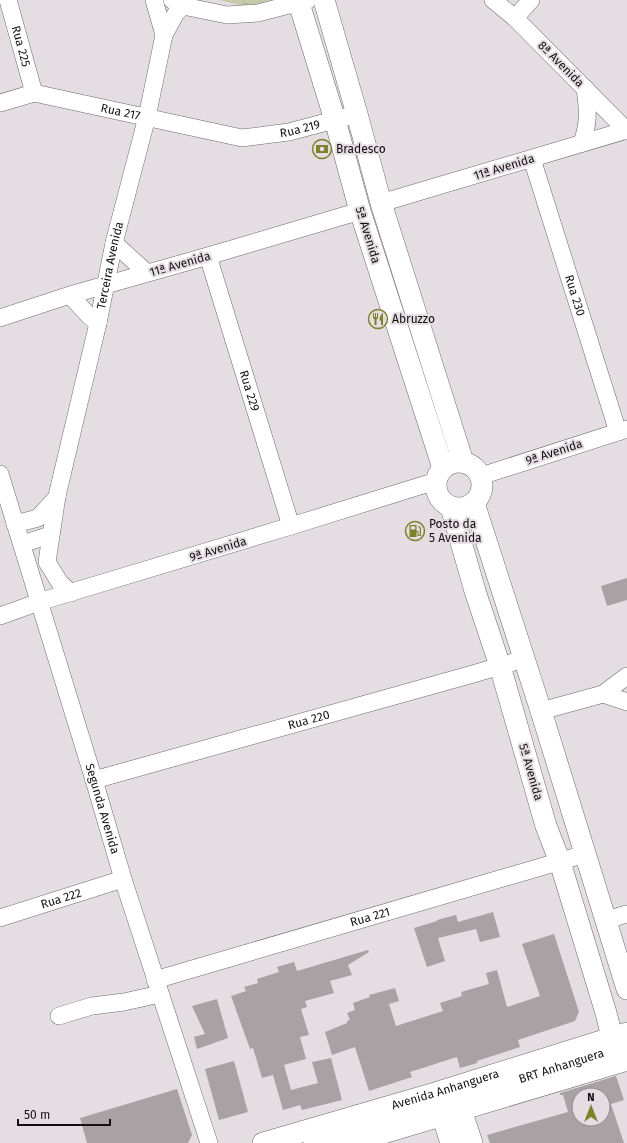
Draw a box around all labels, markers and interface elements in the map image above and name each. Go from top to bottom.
street label: Rua 225 [9,24,33,68]
street label: 8ª Avenida [535,38,587,90]
street label: Rua 217 [99,101,142,123]
street label: Rua 219 [279,117,322,140]
bank icon: Bradesco [311,138,333,160]
place label: Bradesco [336,142,386,156]
street label: 11ª Avenida [472,151,536,183]
street label: 5ª Avenida [353,205,383,265]
street label: Terceira Avenida [94,220,126,310]
street label: 11ª Avenida [148,249,212,279]
street label: Rua 230 [562,273,588,318]
restaurant icon: Abruzzo [367,308,389,330]
place label: Abruzzo [392,312,435,326]
street label: Rua 229 [237,369,262,413]
street label: 9ª Avenida [524,436,584,468]
place label: Posto da 5 Avenida [429,517,482,545]
fuel station icon: Posto da 5 Avenida [404,520,426,542]
street label: 9ª Avenida [188,534,248,564]
street label: Rua 220 [286,707,331,732]
street label: 5ª Avenida [516,742,546,802]
street label: Segunda Avenida [82,762,122,856]
street label: Rua 222 [39,886,83,912]
street label: Rua 221 [348,905,391,929]
street label: BRT Anhanguera [517,1046,606,1086]
street label: Avenida Anhanguera [390,1066,501,1112]
north arrow [571,1087,611,1127]
text: N [587,1091,595,1104]
scale bar [18,1101,110,1127]
text: 50 m [24,1108,50,1122]

